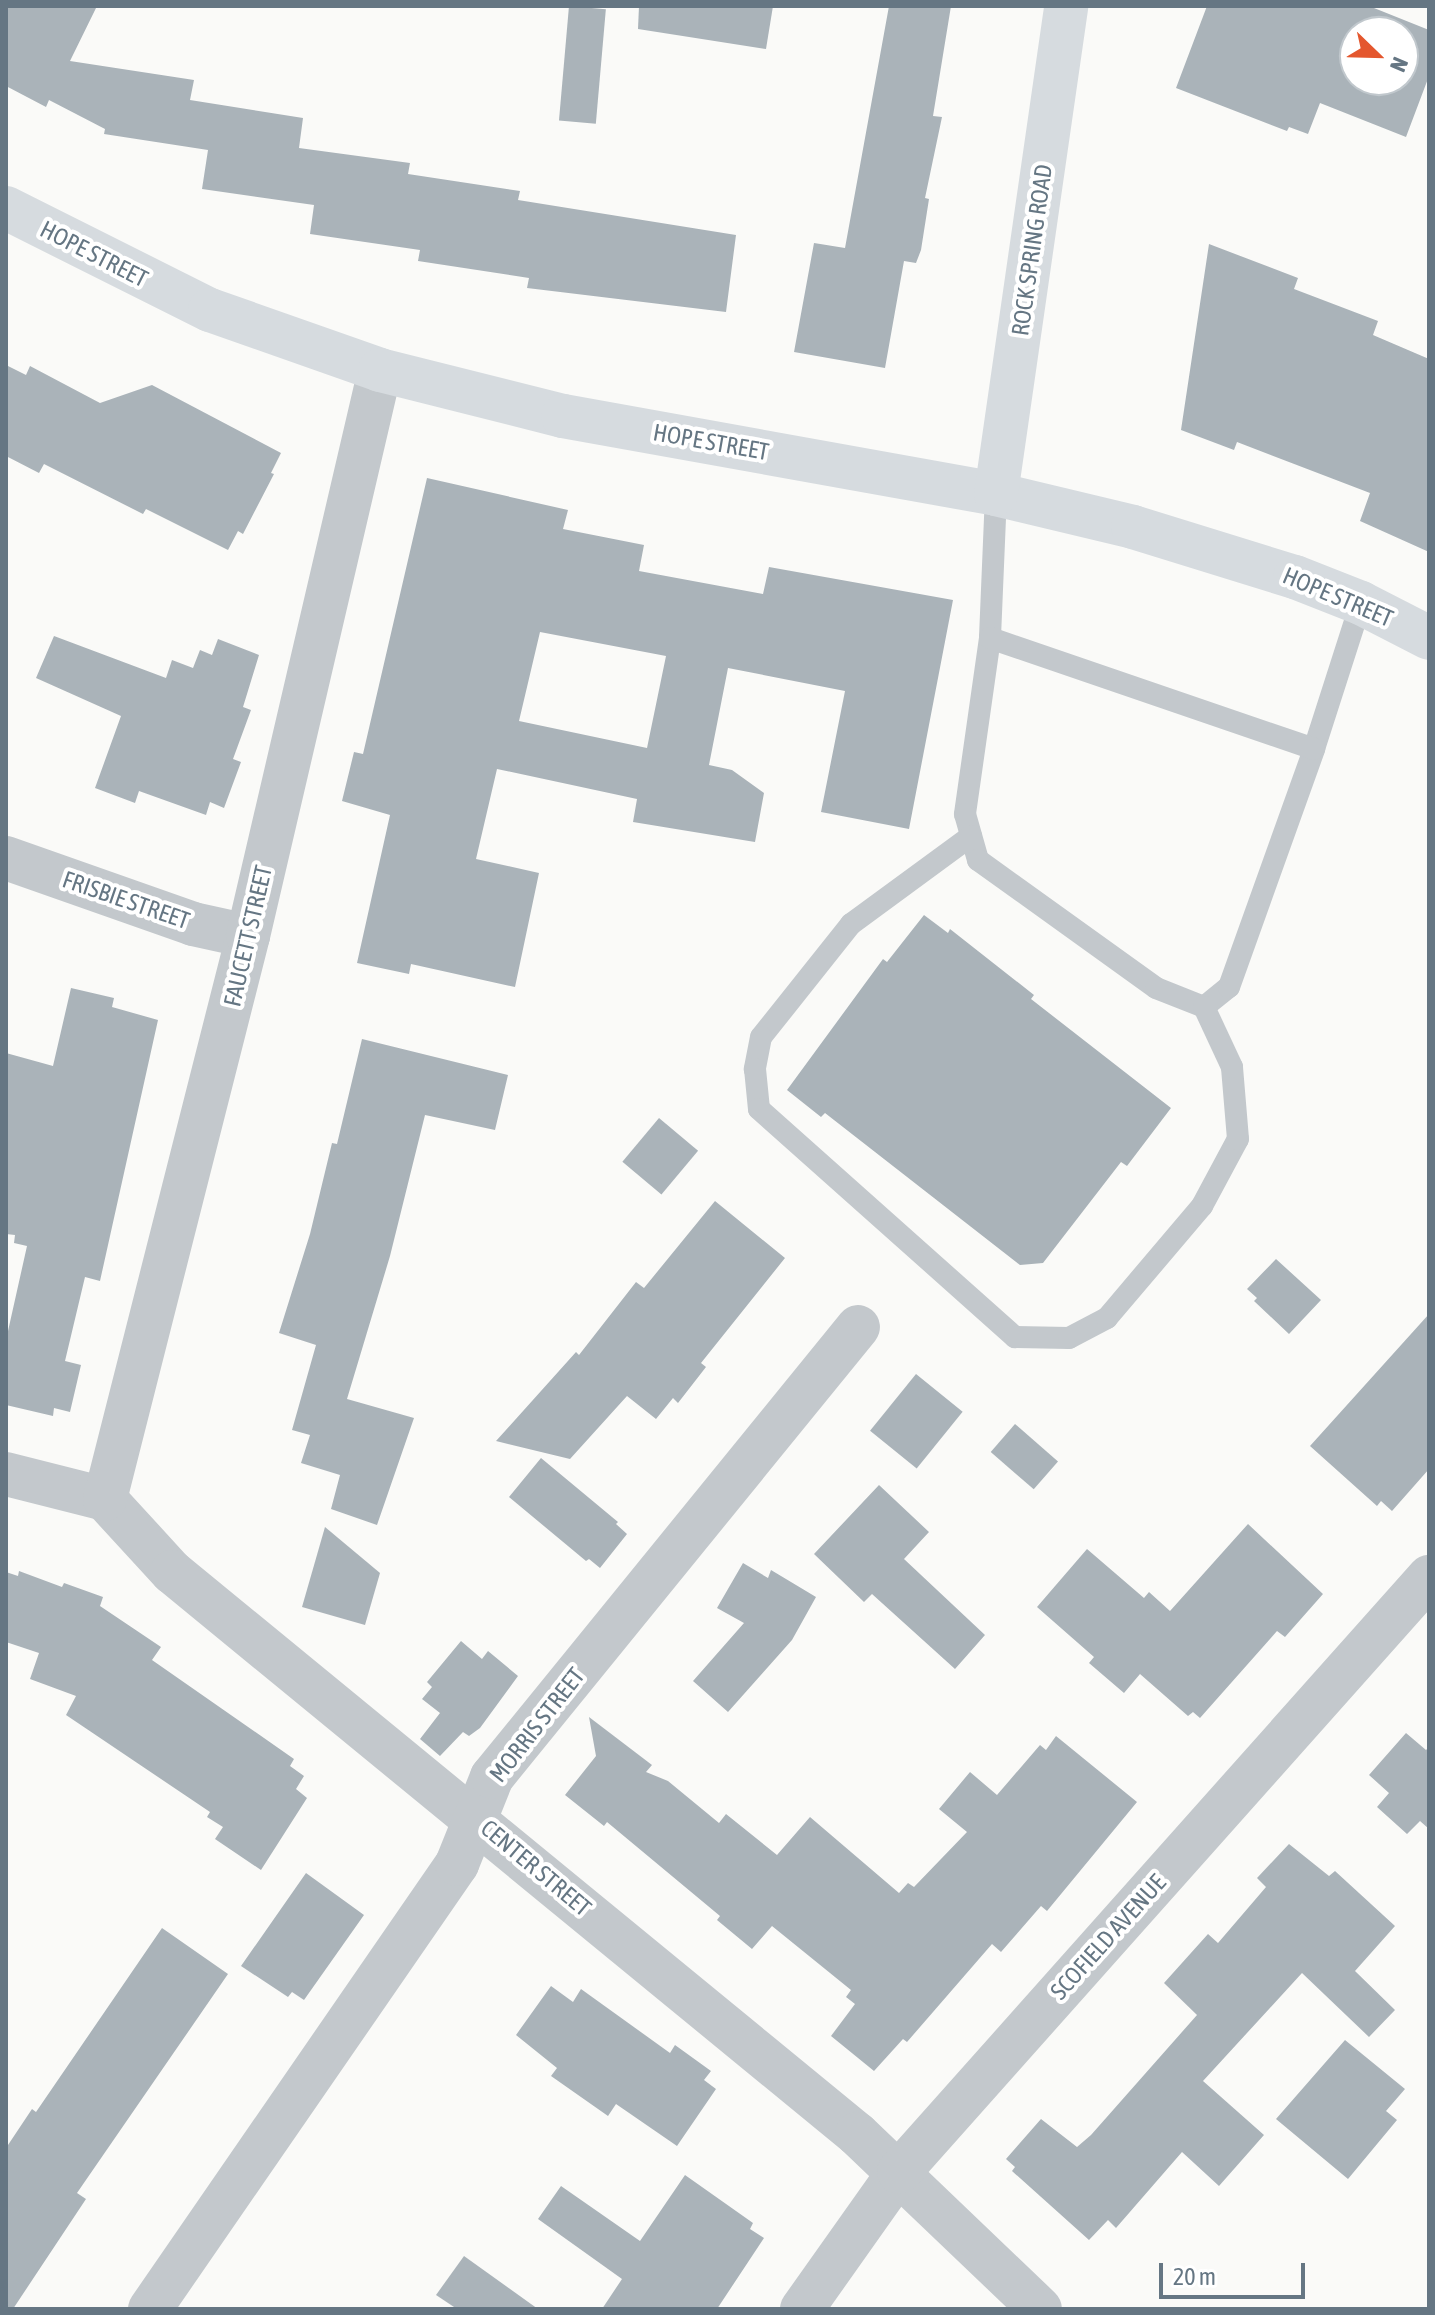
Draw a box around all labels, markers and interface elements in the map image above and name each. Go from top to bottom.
north arrow [1339,16,1419,96]
text: N [1385,54,1414,76]
street label: ROCK SPRING ROAD [1006,162,1058,338]
street label: HOPE STREET [35,215,153,293]
street label: HOPE STREET [651,418,771,466]
street label: HOPE STREET [1279,561,1397,633]
street label: FAUCETT STREET [218,863,278,1009]
street label: FRISBIE STREET [59,865,193,935]
street label: MORRIS STREET [483,1662,591,1788]
street label: CENTER STREET [475,1814,597,1922]
street label: SCOFIELD AVENUE [1044,1869,1172,2005]
scale bar [1163,2247,1309,2297]
text: 20 m [1173,2263,1216,2290]

